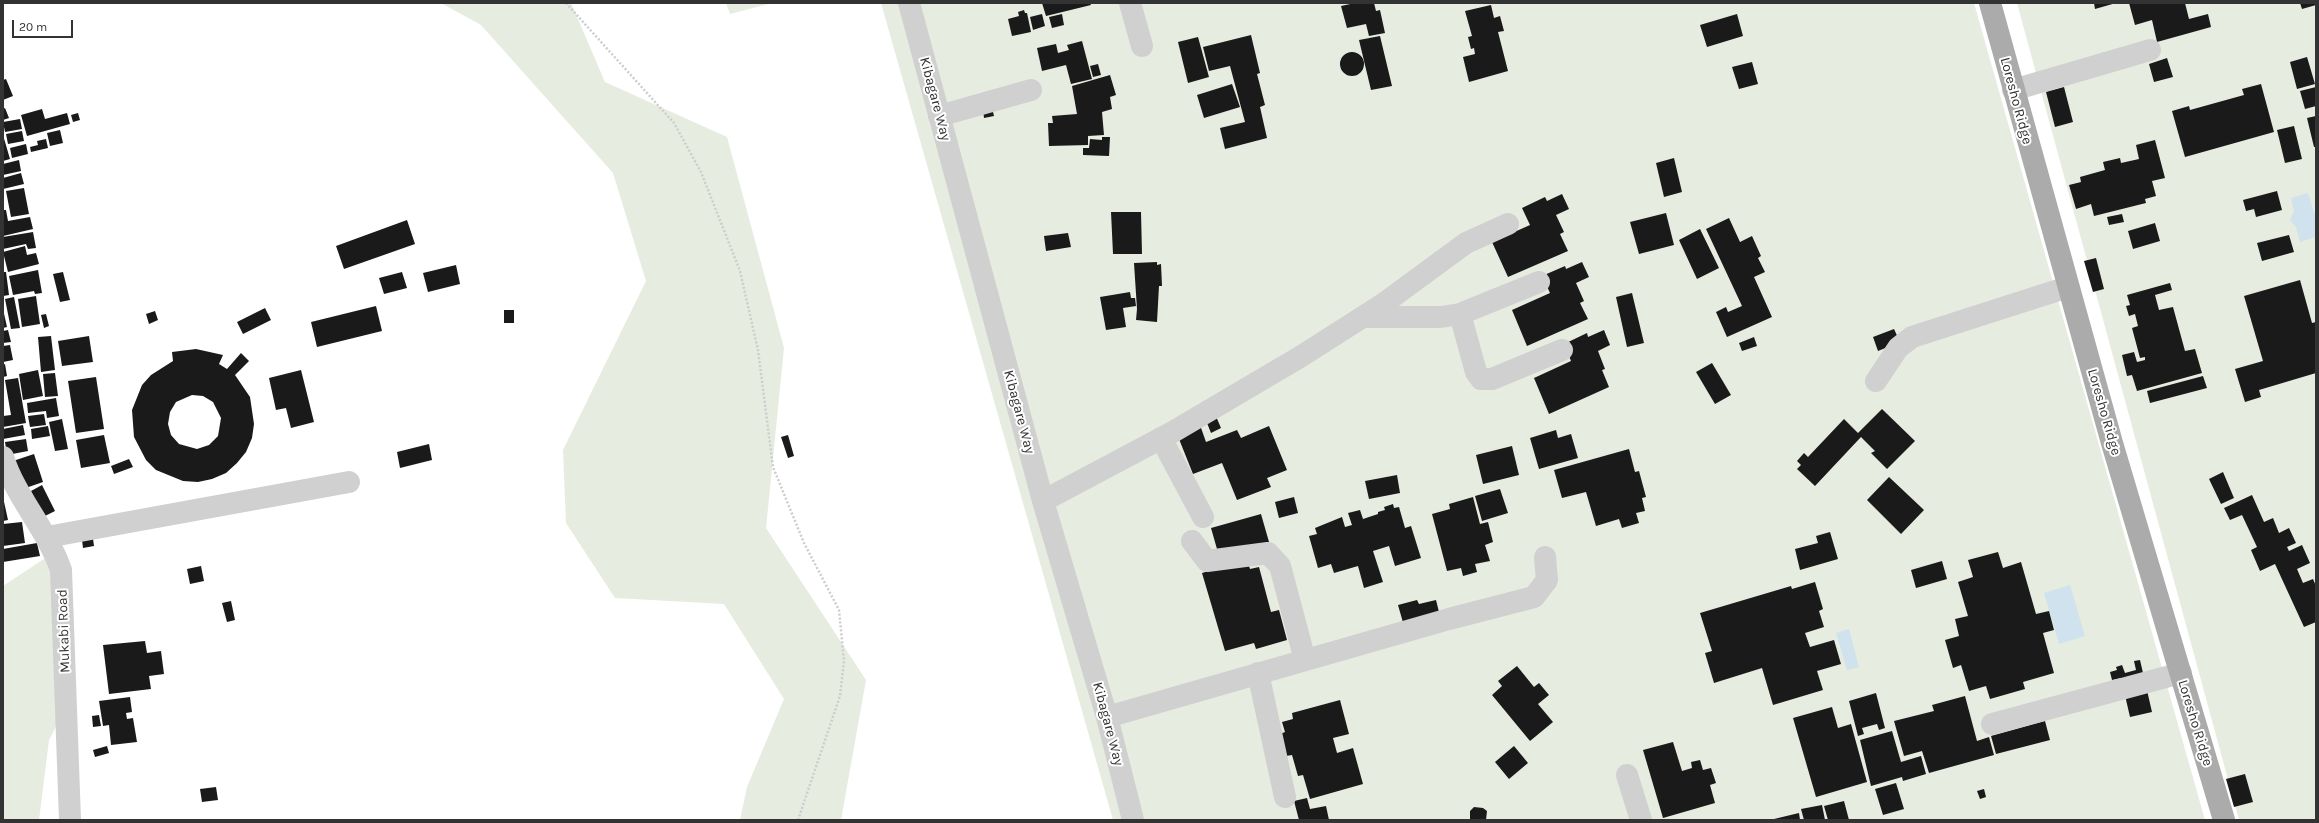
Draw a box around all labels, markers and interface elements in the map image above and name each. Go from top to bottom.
scale bar [14,12,75,38]
text: 20 m [19,20,47,34]
street label: Kibagare Way [916,55,954,143]
street label: Loresho Ridge [1996,56,2036,146]
street label: Loresho Ridge [2084,367,2124,457]
street label: Kibagare Way [1000,368,1038,456]
street label: Mukabi Road [54,589,74,673]
street label: Loresho Ridge [2174,678,2216,768]
street label: Kibagare Way [1089,680,1127,768]

